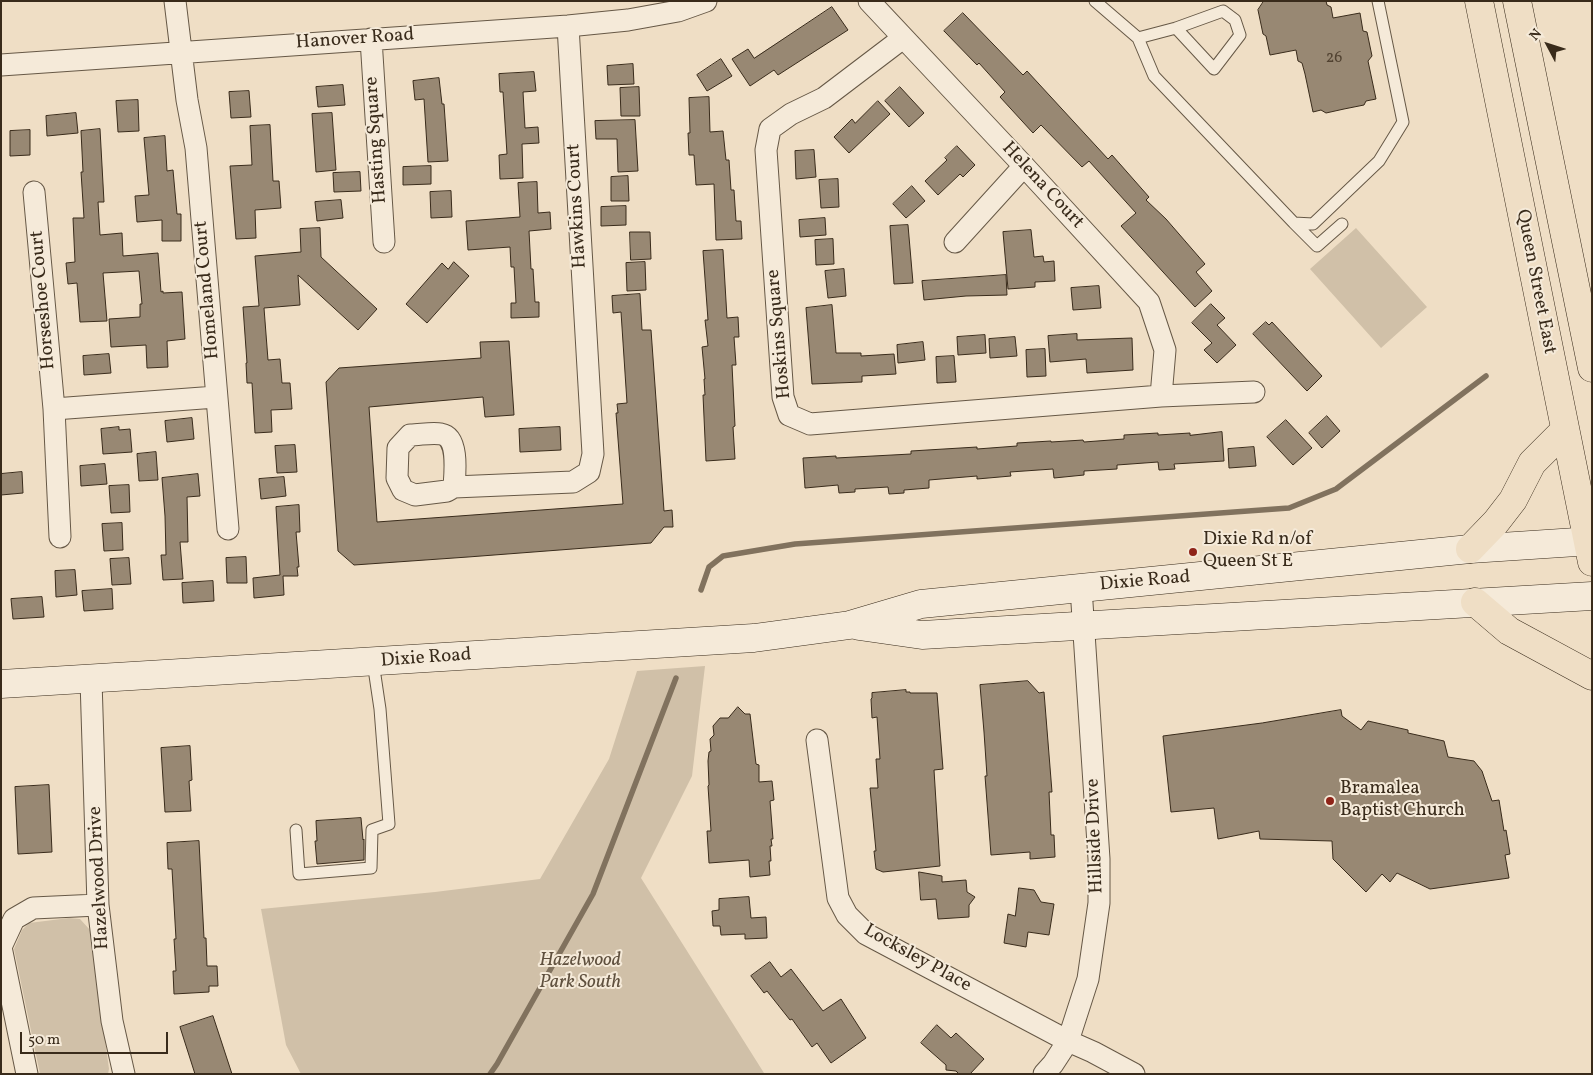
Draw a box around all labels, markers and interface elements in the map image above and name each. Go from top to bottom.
north arrow [1523,20,1573,70]
street label: Hanover Road [295,24,415,56]
text: N [1526,25,1547,45]
house number: 26 [1326,49,1342,69]
street label: Hasting Square [361,76,393,204]
street label: Helena Court [996,138,1088,234]
street label: Hawkins Court [563,143,593,269]
street label: Queen Street East [1510,208,1560,356]
street label: Homeland Court [191,220,225,360]
street label: Horseshoe Court [27,229,61,371]
street label: Hoskins Square [763,268,797,400]
place label: Dixie Rd n/of Queen St E [1203,530,1312,574]
marker: Dixie Rd n/of Queen St E [1187,546,1199,558]
street label: Dixie Road [1099,567,1191,597]
street label: Dixie Road [380,644,472,674]
street label: Hillside Drive [1083,778,1109,894]
place label: Bramalea Baptist Church [1340,779,1465,823]
marker: Bramalea Baptist Church [1324,795,1336,807]
street label: Hazelwood Drive [85,806,115,950]
street label: Locksley Place [859,920,975,998]
park label: Hazelwood Park South [539,951,621,995]
scale bar [22,1022,170,1054]
text: 50 m [28,1030,60,1051]

